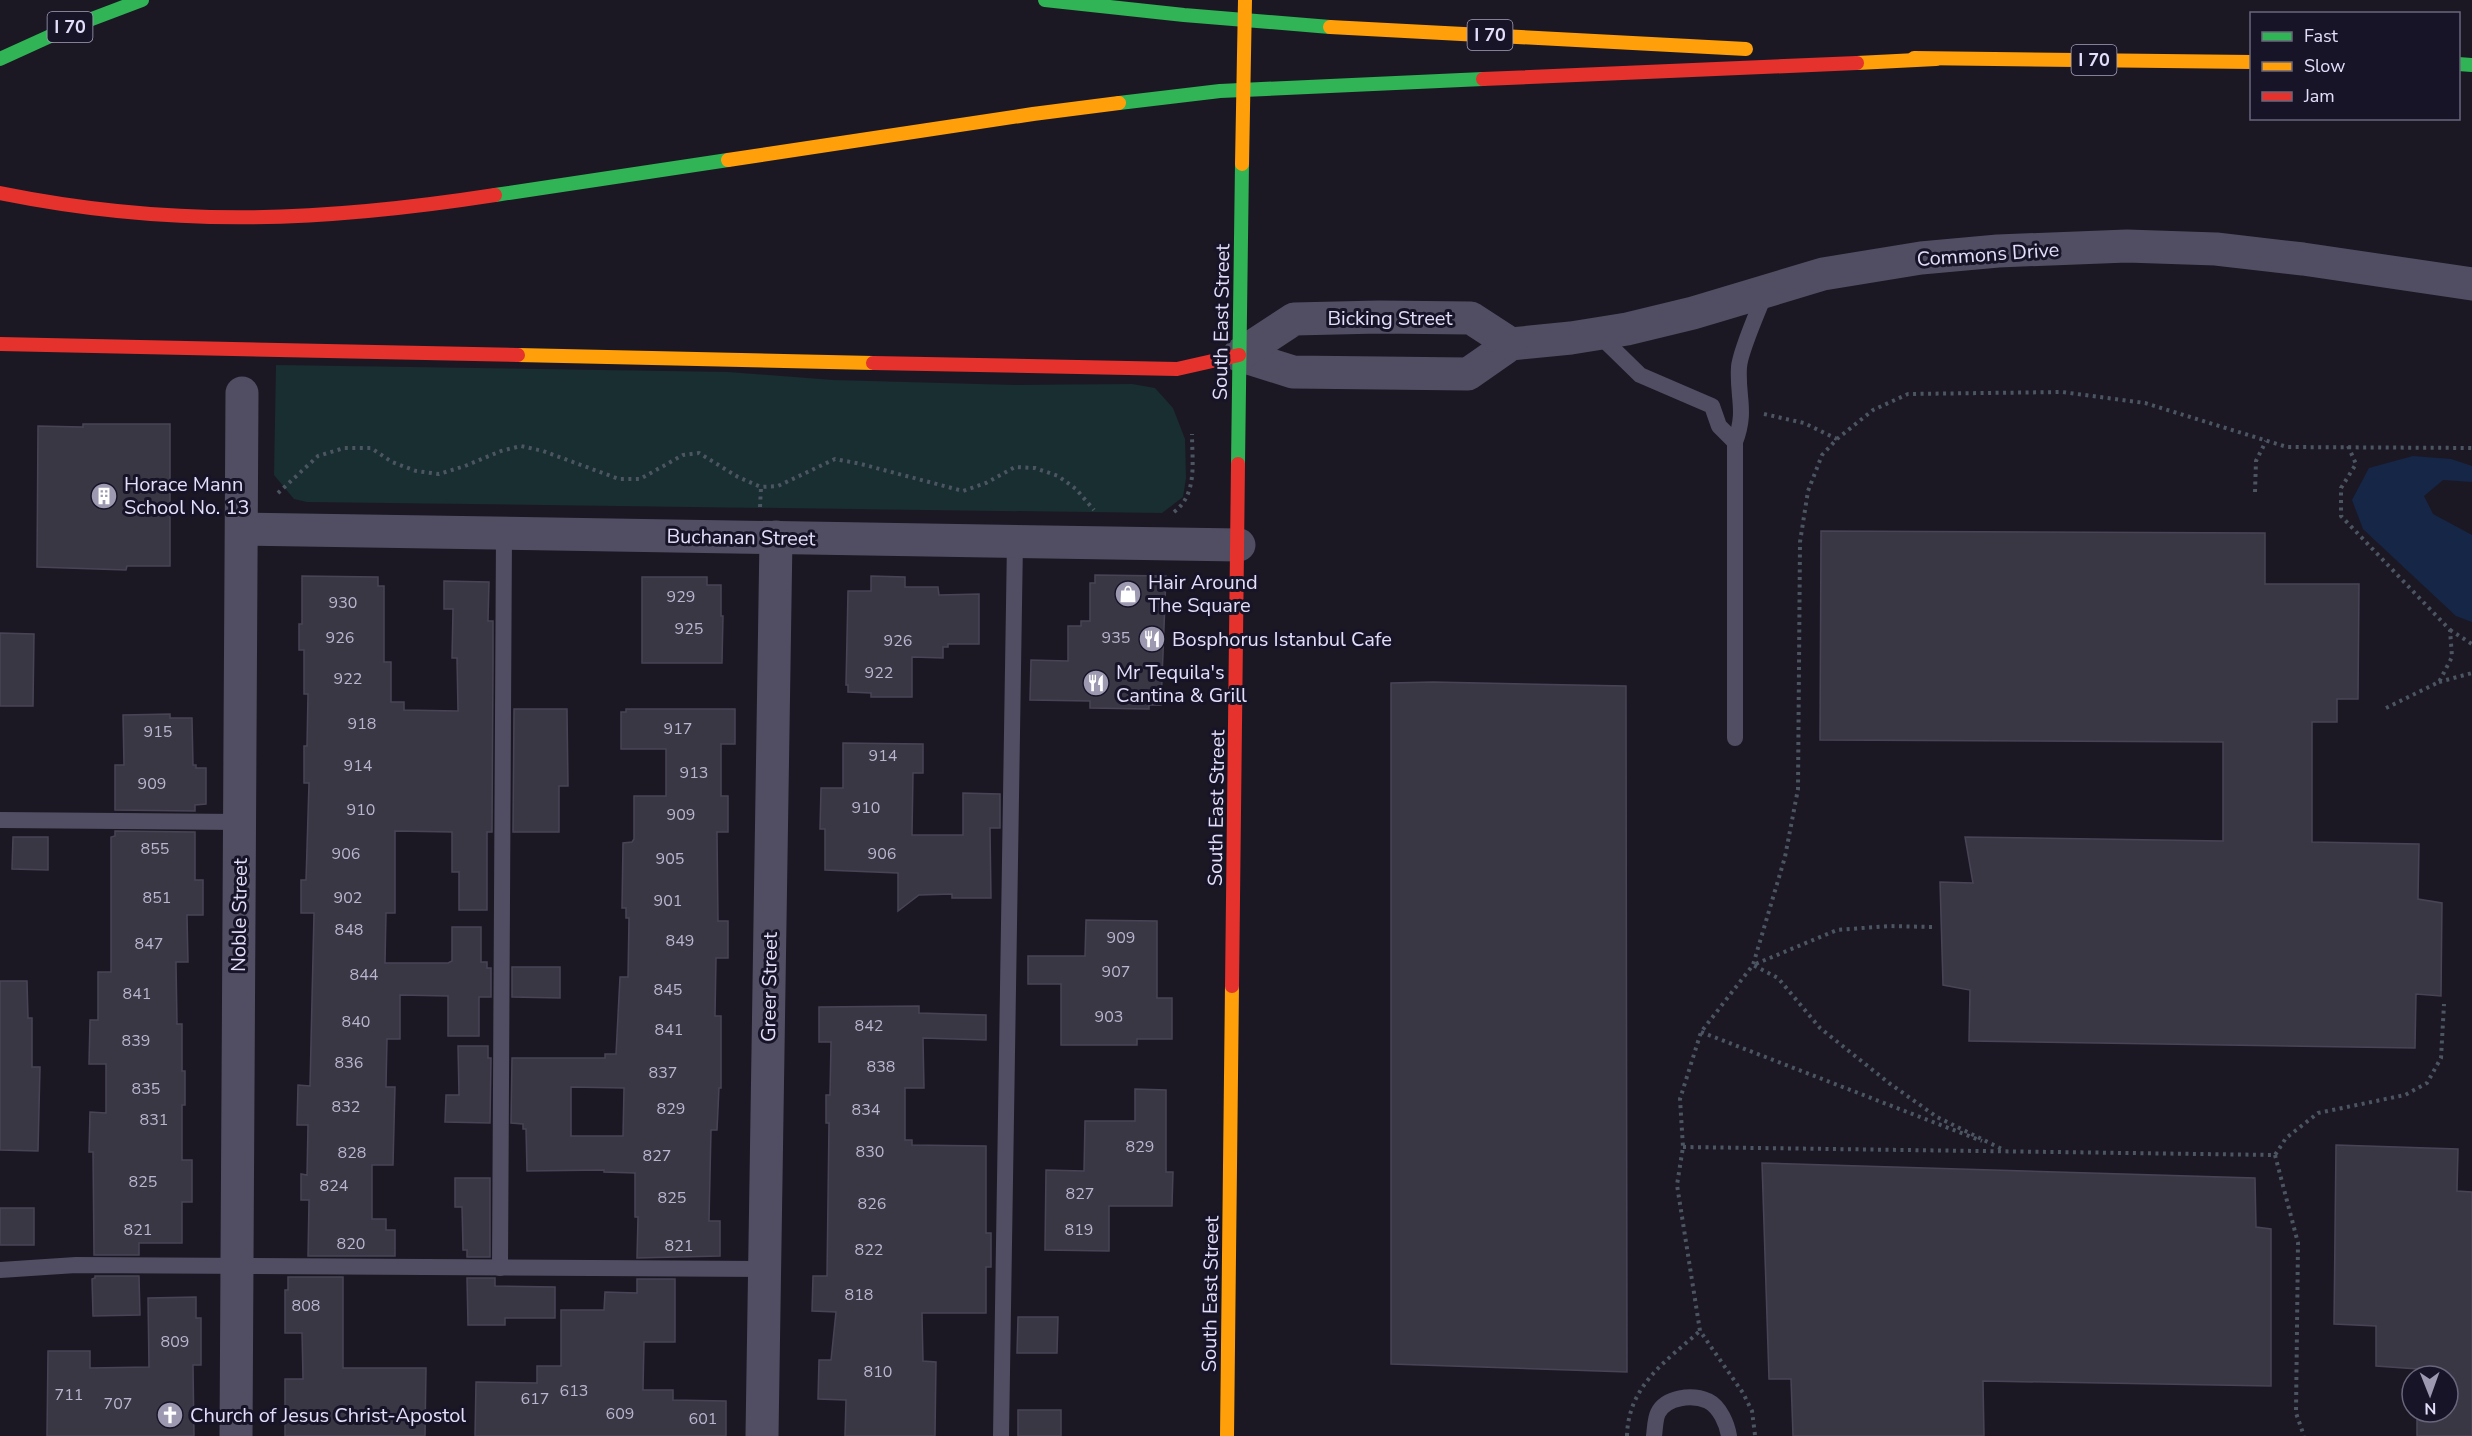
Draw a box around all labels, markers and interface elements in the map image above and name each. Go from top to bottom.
road number: I 70 [48,12,92,42]
legend [2250,12,2460,120]
road number: I 70 [1468,20,1512,50]
text: Fast [2304,24,2339,48]
road number: I 70 [2072,45,2116,75]
text: Slow [2304,54,2345,78]
text: Jam [2303,84,2335,108]
street label: Commons Drive [1916,236,2060,273]
street label: South East Street [1207,243,1236,400]
street label: Bicking Street [1328,305,1453,332]
place label: Horace Mann School No. 13 [124,471,249,521]
building icon: Horace Mann School No. 13 [89,481,119,511]
street label: Buchanan Street [666,523,817,552]
place label: Hair Around The Square [1148,569,1258,619]
shop icon: Hair Around The Square [1113,579,1143,609]
house number: 929 [667,586,695,608]
house number: 930 [329,592,357,614]
house number: 925 [675,618,703,640]
restaurant icon: Bosphorus Istanbul Cafe [1137,624,1167,654]
place label: Bosphorus Istanbul Cafe [1172,626,1392,653]
house number: 926 [326,627,354,649]
house number: 935 [1102,627,1130,649]
house number: 926 [884,630,912,652]
place label: Mr Tequila's Cantina & Grill [1116,659,1247,709]
house number: 922 [865,662,893,684]
house number: 922 [334,668,362,690]
restaurant icon: Mr Tequila's Cantina & Grill [1081,668,1111,698]
house number: 918 [348,713,376,735]
house number: 917 [664,718,692,740]
house number: 915 [144,721,172,743]
street label: South East Street [1202,729,1231,886]
house number: 914 [869,745,898,767]
house number: 914 [344,755,373,777]
house number: 913 [680,762,708,784]
house number: 909 [138,773,166,795]
house number: 910 [852,797,880,819]
house number: 910 [347,799,375,821]
house number: 909 [667,804,695,826]
house number: 855 [141,838,169,860]
house number: 906 [332,843,360,865]
house number: 906 [868,843,896,865]
house number: 905 [656,848,684,870]
street label: Noble Street [225,857,254,972]
house number: 851 [143,887,171,909]
house number: 902 [334,887,362,909]
house number: 901 [654,890,682,912]
house number: 848 [335,919,363,941]
house number: 909 [1107,927,1135,949]
house number: 849 [666,930,694,952]
street label: Greer Street [755,931,784,1042]
house number: 847 [135,933,163,955]
house number: 907 [1102,961,1130,983]
house number: 844 [350,964,379,986]
house number: 845 [654,979,682,1001]
house number: 841 [123,983,151,1005]
house number: 903 [1095,1006,1123,1028]
house number: 840 [342,1011,370,1033]
house number: 842 [855,1015,883,1037]
house number: 841 [655,1019,683,1041]
house number: 839 [122,1030,150,1052]
house number: 836 [335,1052,363,1074]
house number: 838 [867,1056,895,1078]
house number: 837 [649,1062,677,1084]
house number: 835 [132,1078,160,1100]
house number: 832 [332,1096,360,1118]
house number: 829 [657,1098,685,1120]
house number: 834 [852,1099,881,1121]
house number: 831 [140,1109,168,1131]
house number: 829 [1126,1136,1154,1158]
house number: 830 [856,1141,884,1163]
house number: 828 [338,1142,366,1164]
house number: 827 [643,1145,671,1167]
house number: 825 [129,1171,157,1193]
house number: 824 [320,1175,349,1197]
house number: 827 [1066,1183,1094,1205]
house number: 825 [658,1187,686,1209]
house number: 826 [858,1193,886,1215]
street label: South East Street [1196,1215,1225,1372]
house number: 821 [124,1219,152,1241]
house number: 819 [1065,1219,1093,1241]
house number: 820 [337,1233,365,1255]
house number: 821 [665,1235,693,1257]
house number: 822 [855,1239,883,1261]
house number: 818 [845,1284,873,1306]
house number: 808 [292,1295,320,1317]
house number: 809 [161,1331,189,1353]
house number: 810 [864,1361,892,1383]
north arrow [2400,1364,2460,1424]
house number: 613 [560,1380,588,1402]
house number: 711 [55,1384,83,1406]
house number: 617 [521,1388,549,1410]
house number: 707 [104,1393,132,1415]
text: N [2424,1397,2436,1419]
church icon: Church of Jesus Christ-Apostol [155,1400,185,1430]
place label: Church of Jesus Christ-Apostol [190,1402,466,1429]
house number: 609 [606,1403,634,1425]
house number: 601 [689,1408,717,1430]

